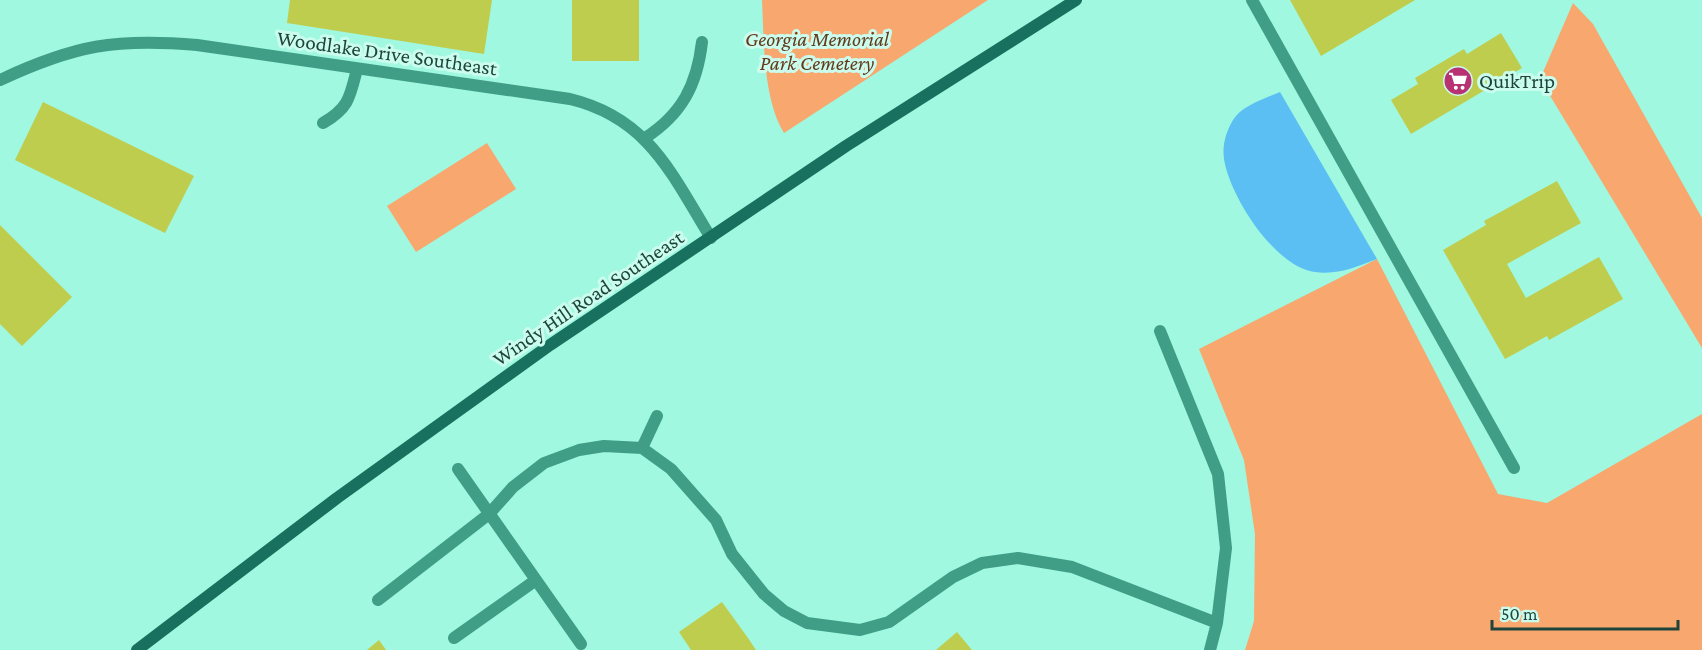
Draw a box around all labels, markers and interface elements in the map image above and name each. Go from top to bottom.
street label: Woodlake Drive Southeast [275,26,500,80]
park label: Georgia Memorial Park Cemetery [745,27,890,75]
supermarket icon: QuikTrip [1442,65,1474,97]
place label: QuikTrip [1479,69,1555,93]
street label: Windy Hill Road Southeast [488,225,689,371]
scale bar [1492,593,1678,631]
text: 50 m [1501,604,1538,624]

